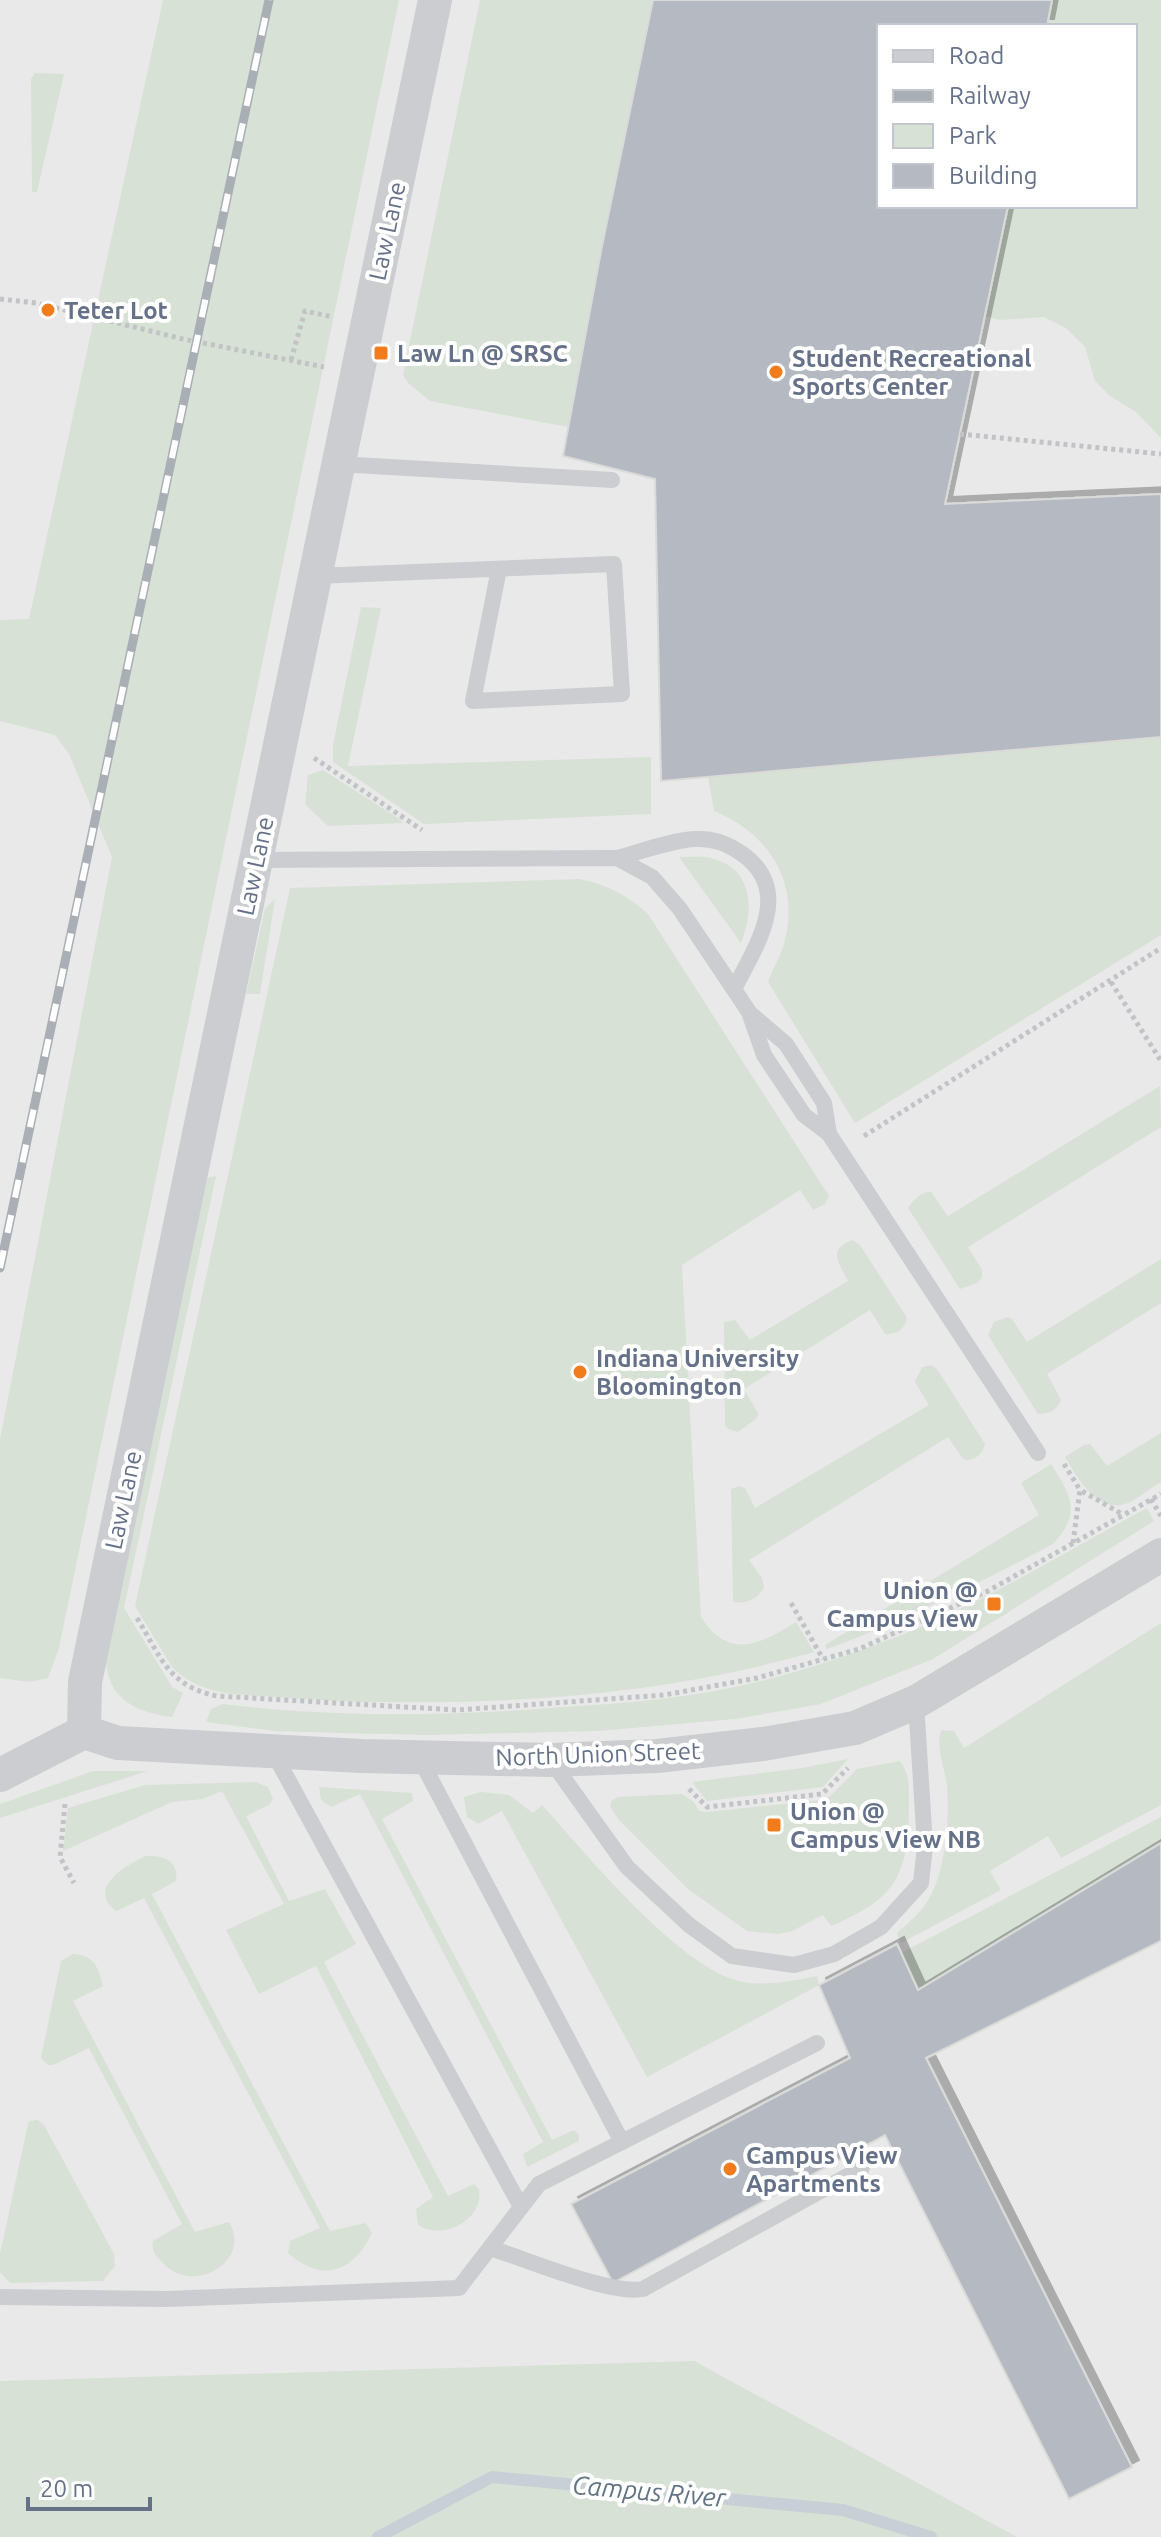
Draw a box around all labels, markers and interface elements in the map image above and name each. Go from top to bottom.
legend [877,24,1137,208]
text: Road [949,42,1004,69]
text: Railway [949,82,1031,109]
text: Park [949,122,997,149]
text: Building [949,162,1037,189]
street label: Law Lane [363,179,411,283]
place label: Teter Lot [64,297,168,324]
marker: Teter Lot [39,301,57,319]
place label: Law Ln @ SRSC [397,340,568,367]
marker: Law Ln @ SRSC [372,344,390,362]
place label: Student Recreational Sports Center [792,345,1032,400]
marker: Student Recreational Sports Center [767,363,785,381]
street label: Law Lane [231,814,279,918]
place label: Indiana University Bloomington [596,1345,799,1400]
marker: Indiana University Bloomington [571,1363,589,1381]
street label: Law Lane [99,1448,147,1552]
place label: Union @ Campus View [826,1577,978,1632]
marker: Union @ Campus View [985,1595,1003,1613]
street label: North Union Street [495,1737,702,1771]
place label: Union @ Campus View NB [790,1798,981,1853]
marker: Union @ Campus View NB [765,1816,783,1834]
place label: Campus View Apartments [746,2142,898,2197]
marker: Campus View Apartments [721,2160,739,2178]
scale bar [28,2461,150,2511]
water label: Campus River [571,2470,728,2512]
text: 20 m [40,2475,93,2502]

